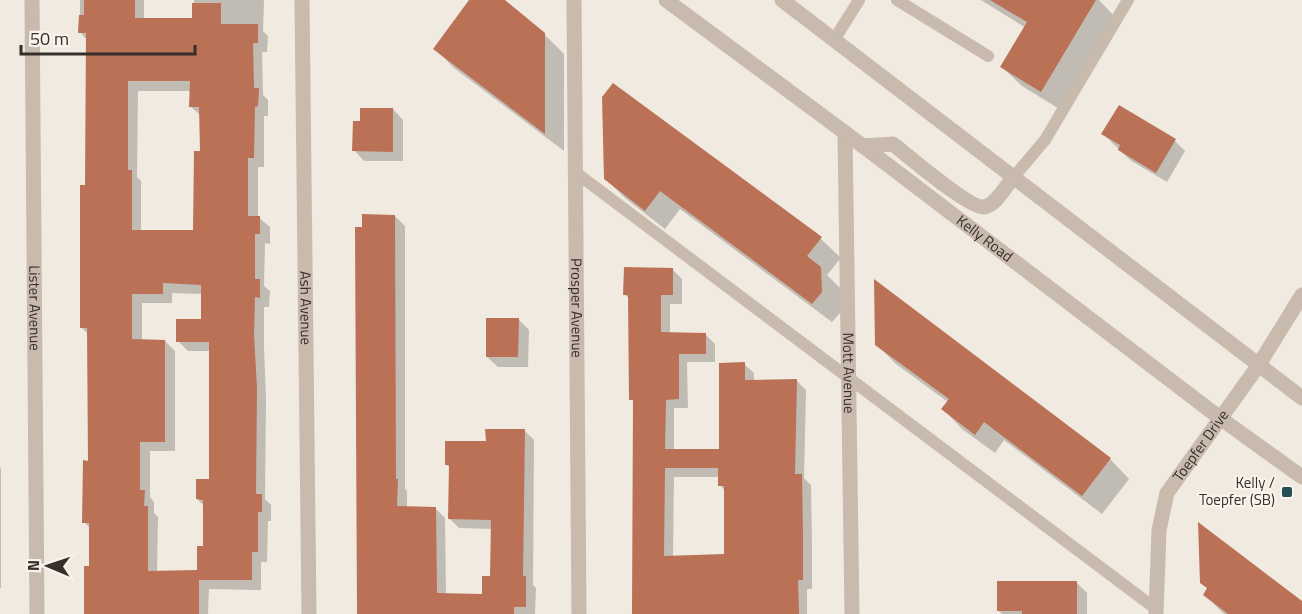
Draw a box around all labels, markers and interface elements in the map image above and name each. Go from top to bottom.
scale bar [21,18,195,56]
text: 50 m [30,25,69,52]
street label: Kelly Road [952,209,1018,267]
street label: Prosper Avenue [565,258,589,358]
street label: Lister Avenue [23,265,47,351]
street label: Ash Avenue [294,271,318,345]
street label: Mott Avenue [837,332,861,414]
street label: Toepfer Drive [1167,405,1234,486]
place label: Kelly / Toepfer (SB) [1199,471,1275,511]
marker: Kelly / Toepfer (SB) [1280,485,1294,499]
north arrow [18,536,78,596]
text: N [21,560,45,571]

